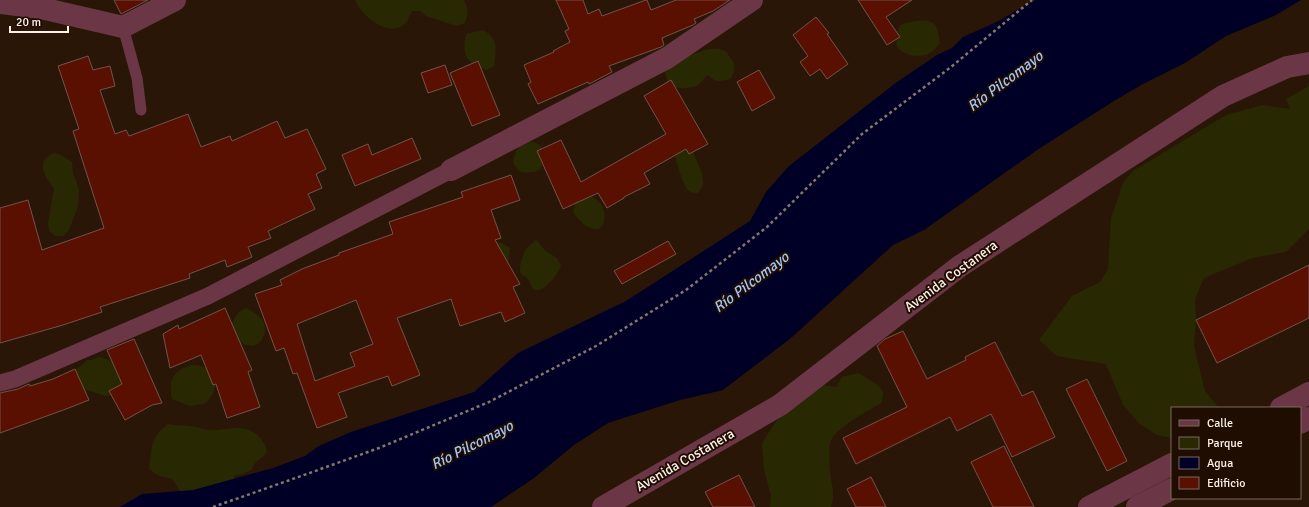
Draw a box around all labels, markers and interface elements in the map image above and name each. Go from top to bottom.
scale bar [10,8,68,34]
text: 20 m [16,15,41,30]
water label: Río Pilcomayo [964,46,1047,115]
street label: Avenida Costanera [901,236,1001,316]
water label: Río Pilcomayo [710,247,793,316]
legend [1171,407,1301,499]
water label: Río Pilcomayo [428,416,517,473]
text: Calle [1207,416,1233,431]
street label: Avenida Costanera [633,425,737,495]
text: Parque [1207,436,1243,451]
text: Agua [1207,456,1233,471]
text: Edificio [1207,476,1245,491]

